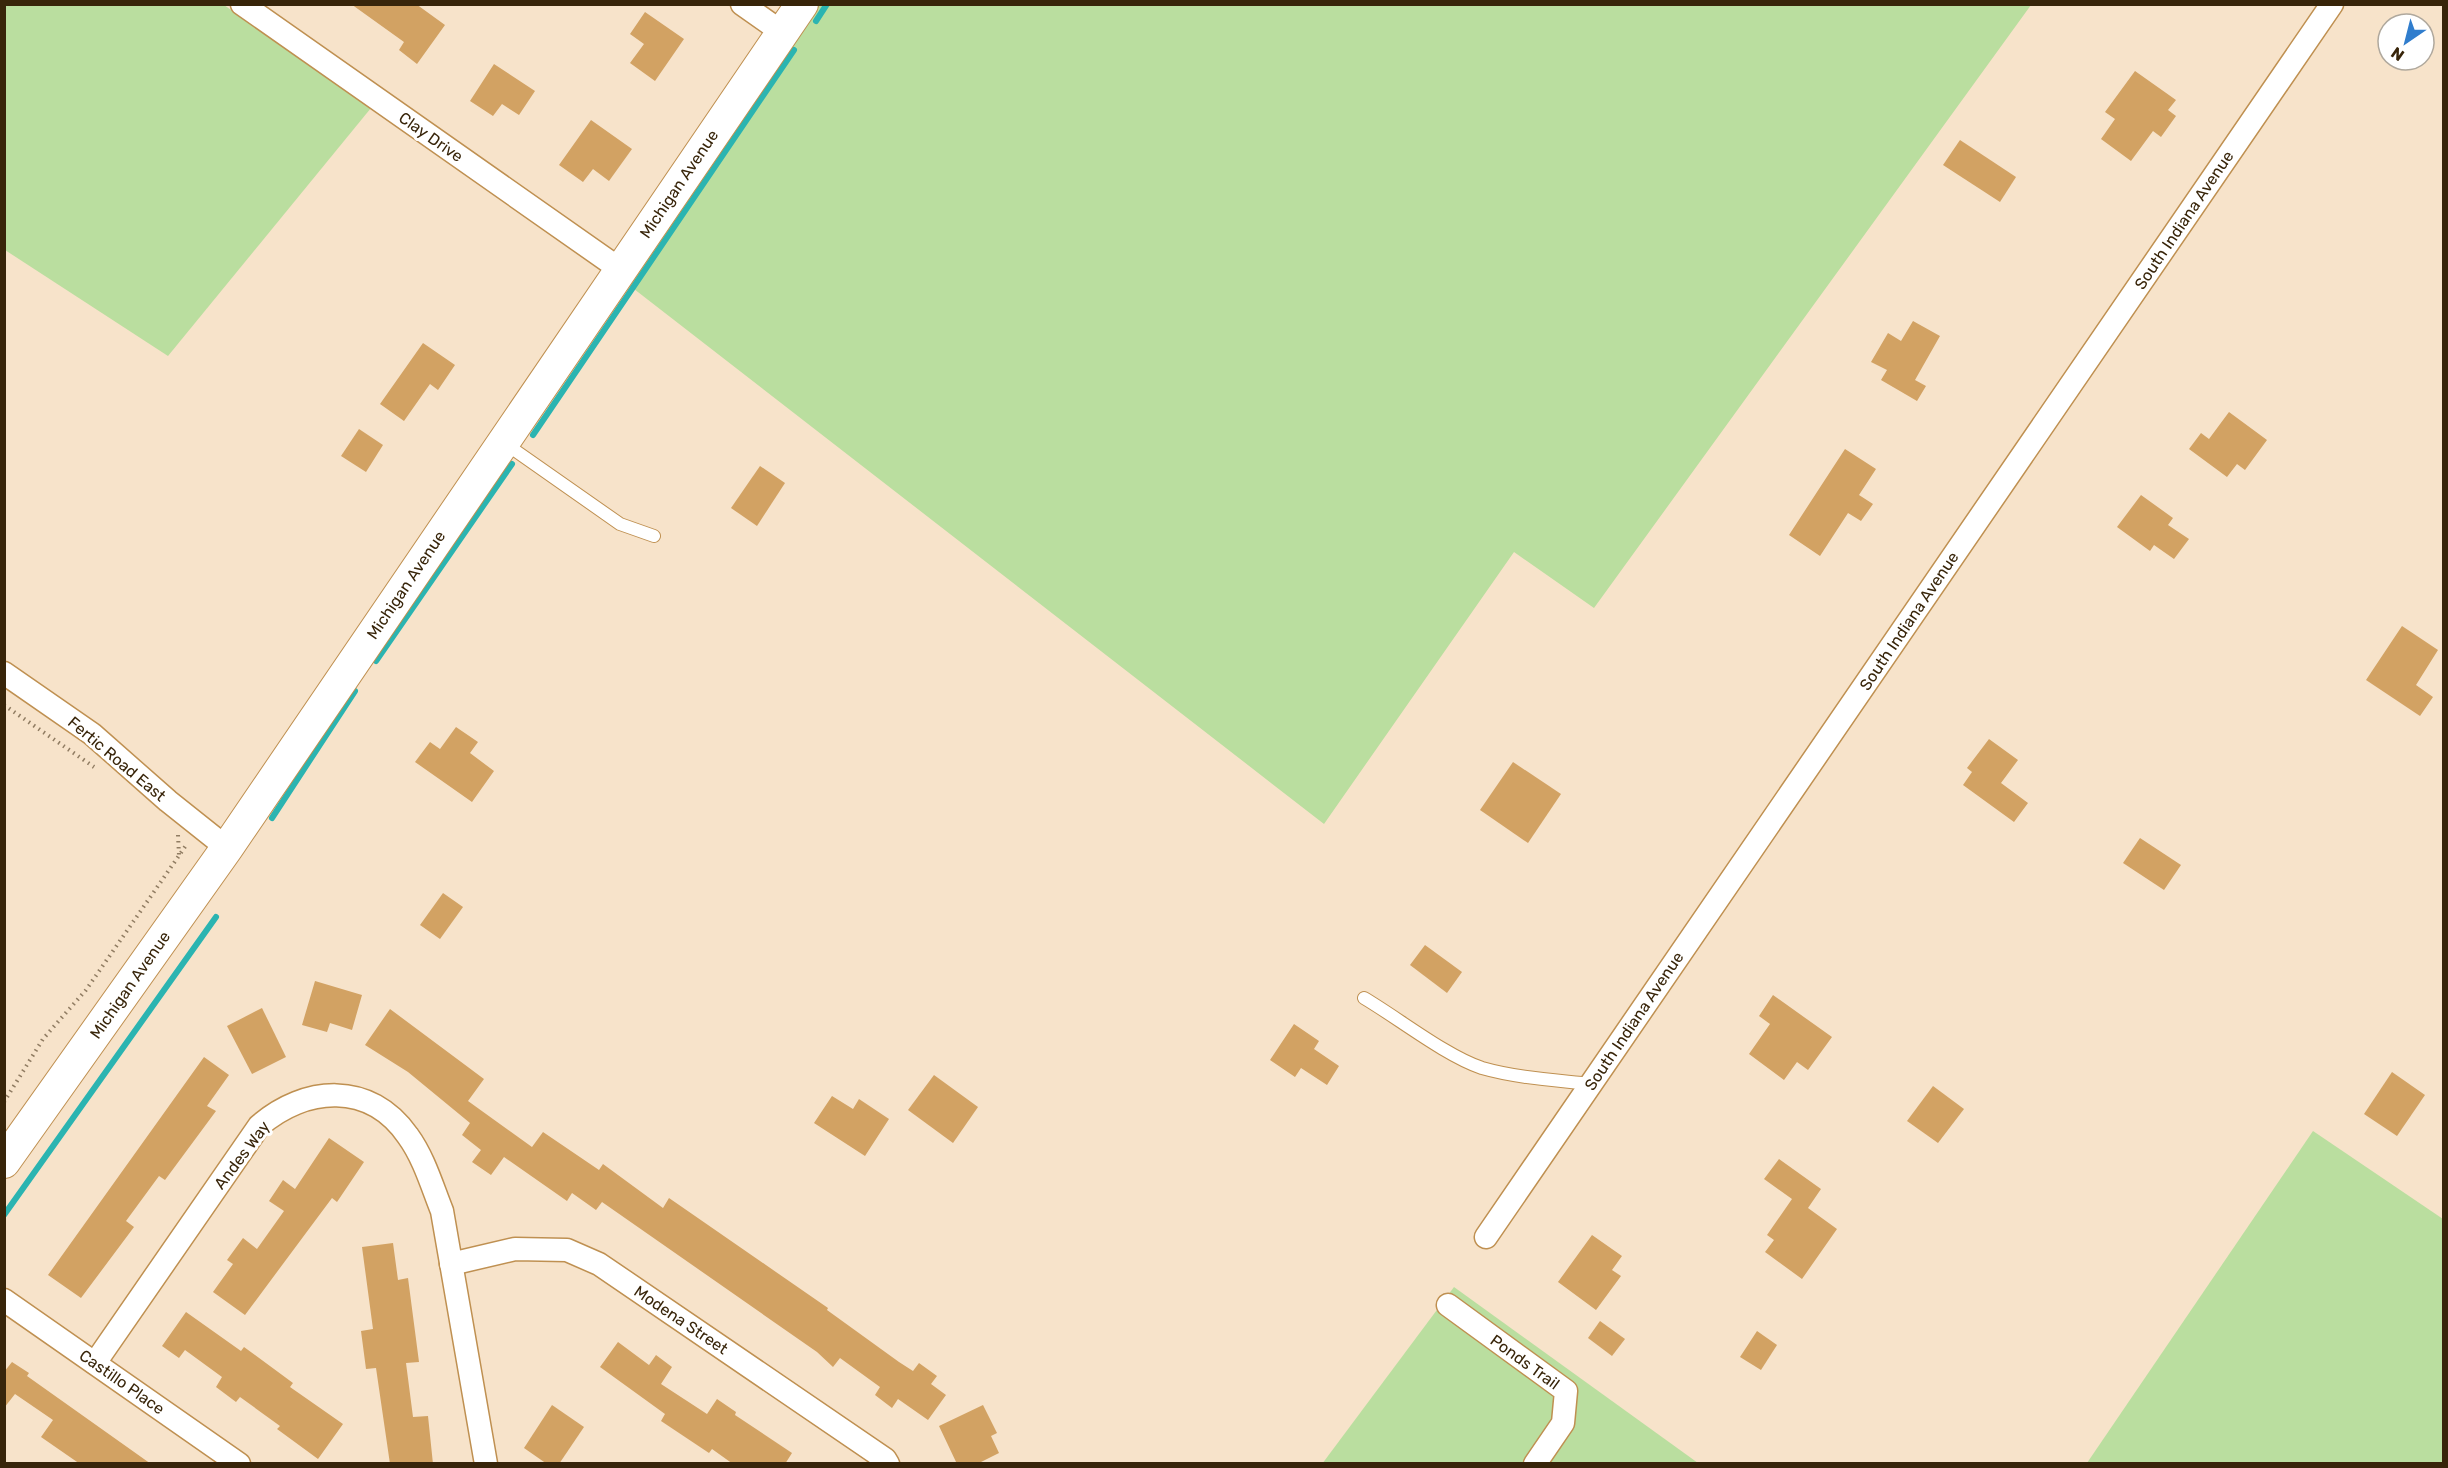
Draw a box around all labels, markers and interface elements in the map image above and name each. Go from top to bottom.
north arrow [2376,12,2436,72]
text: N [2388,43,2408,65]
street label: Clay Drive [395,108,467,166]
street label: Michigan Avenue [636,126,722,242]
street label: South Indiana Avenue [2131,147,2237,293]
street label: Michigan Avenue [363,527,449,643]
street label: South Indiana Avenue [1856,548,1962,694]
street label: Fertic Road East [64,713,170,805]
street label: Michigan Avenue [86,928,174,1042]
street label: South Indiana Avenue [1581,948,1687,1094]
street label: Andes Way [210,1117,274,1193]
street label: Modena Street [630,1282,732,1358]
street label: Ponds Trail [1487,1331,1563,1393]
street label: Castillo Place [76,1346,168,1418]

